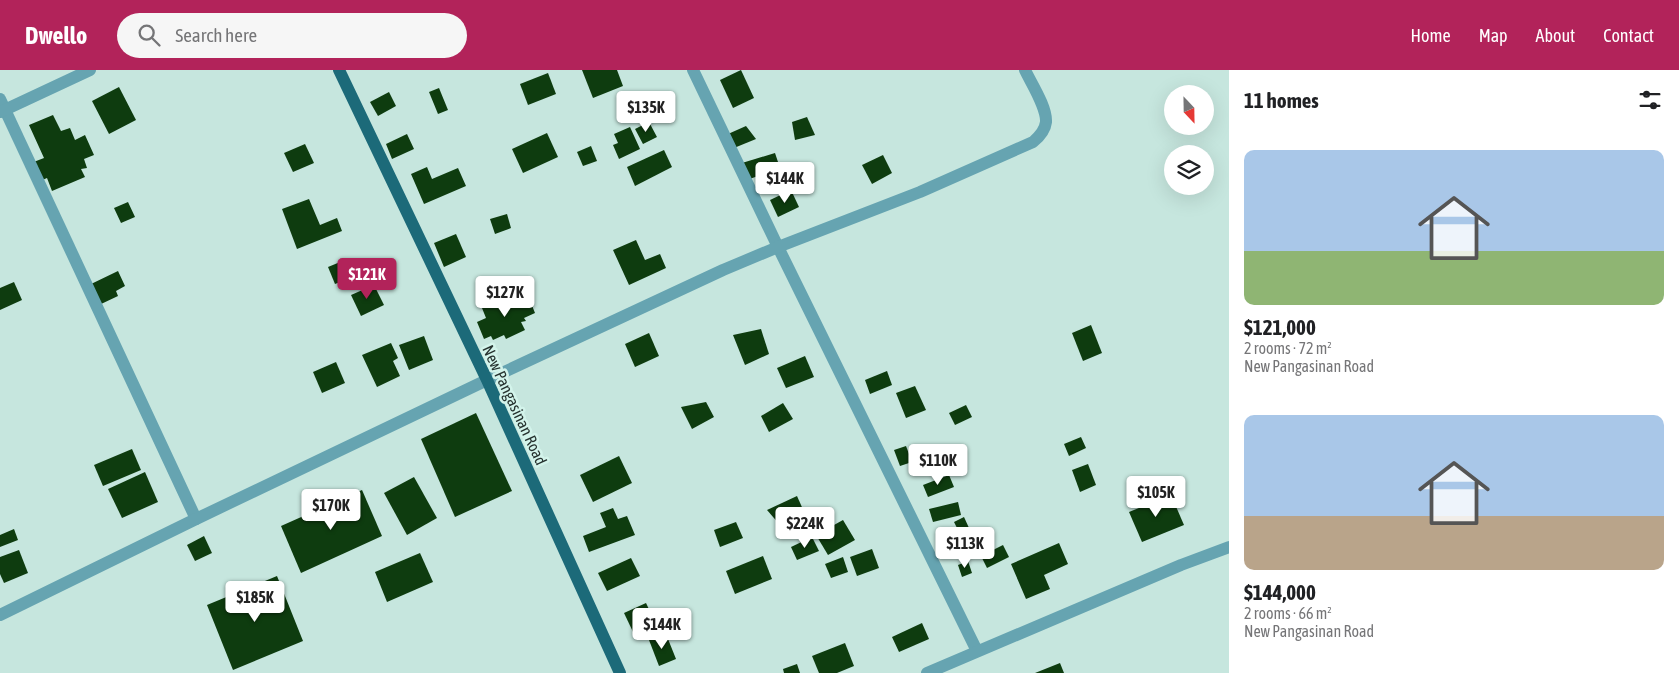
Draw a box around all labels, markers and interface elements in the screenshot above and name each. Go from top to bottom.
search box [117,13,467,58]
icon: search [135,21,163,49]
text: Dwello [25,22,87,49]
text: Search here [175,24,257,46]
text: Home [1411,25,1451,46]
text: Map [1479,25,1508,46]
text: About [1536,25,1575,46]
text: Contact [1603,25,1654,46]
north arrow [1164,85,1214,135]
map controls [1164,85,1214,195]
icon: filters [1636,86,1664,114]
text: 11 homes [1244,88,1319,112]
pin: $135K [611,90,681,133]
text: $135K [627,98,665,116]
button: layers [1164,145,1214,195]
pin: $144K [750,162,820,204]
text: $144K [766,169,804,187]
icon: home [1409,183,1499,273]
pin: $121K [332,258,402,300]
text: $121K [348,265,386,283]
pin: $127K [470,276,540,318]
text: $127K [486,283,524,301]
text: $121,000 [1244,315,1316,339]
text: 2 rooms · 72 m² [1244,339,1332,357]
street label: New Pangasinan Road [478,342,551,468]
text: New Pangasinan Road [1244,357,1374,375]
pin: $110K [903,444,973,486]
icon: home [1409,448,1499,538]
text: $110K [919,451,957,469]
pin: $105K [1121,476,1191,518]
text: $105K [1137,483,1175,501]
pin: $170K [296,488,366,531]
text: $170K [312,496,350,514]
pin: $224K [770,506,840,549]
text: $224K [786,514,824,532]
pin: $113K [930,526,1000,569]
text: $113K [946,534,984,552]
pin: $185K [220,580,290,623]
text: $144,000 [1244,580,1316,604]
text: $185K [236,588,274,606]
text: 2 rooms · 66 m² [1244,604,1332,622]
pin: $144K [627,608,697,650]
text: $144K [643,615,681,633]
text: New Pangasinan Road [1244,622,1374,640]

